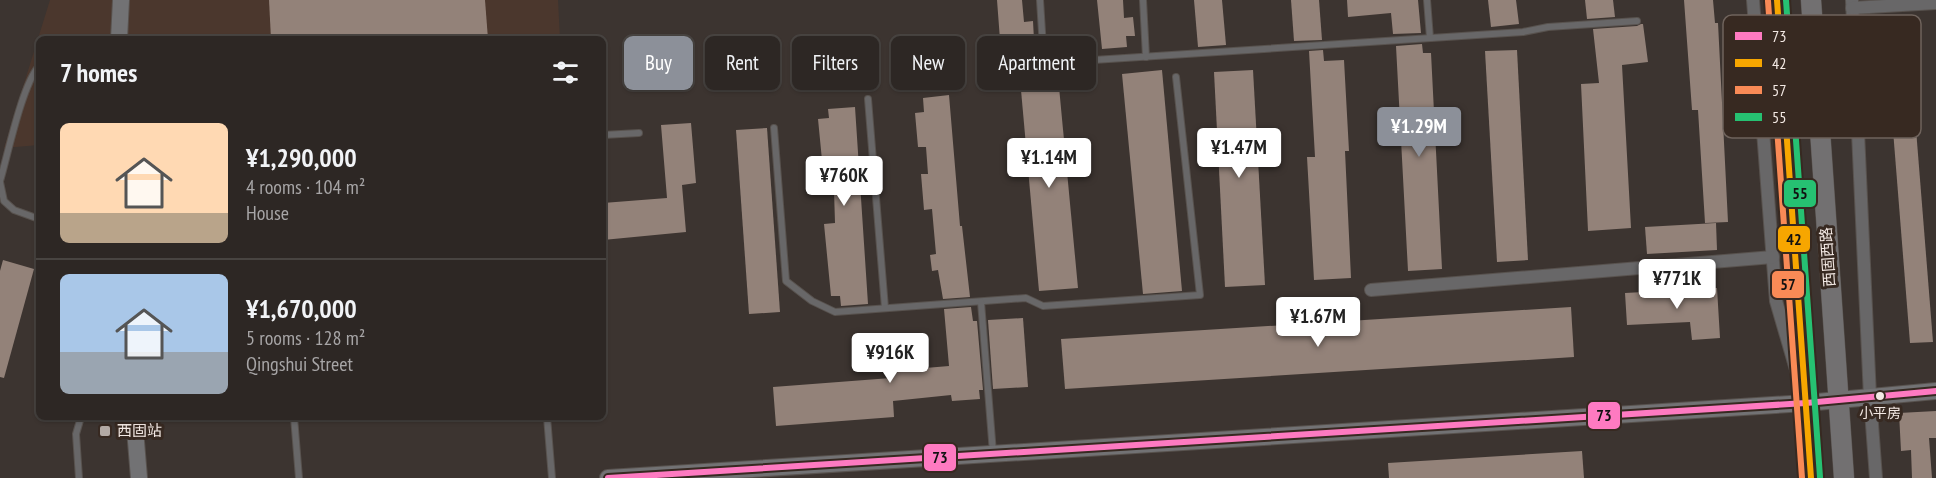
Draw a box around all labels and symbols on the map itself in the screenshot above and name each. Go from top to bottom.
legend [1723,15,1921,138]
text: 73 [1772,26,1786,46]
text: 42 [1772,53,1786,73]
text: 57 [1772,80,1786,100]
pin: ¥1.29M [1370,107,1468,158]
text: 55 [1772,107,1786,127]
pin: ¥1.47M [1190,128,1288,179]
pin: ¥1.14M [1000,138,1098,189]
pin: ¥760K [802,156,886,207]
line badge: 55 [1783,179,1817,208]
text: 55 [1792,183,1808,203]
line badge: 42 [1777,225,1811,253]
street label: 西固西路 [1816,226,1839,288]
text: 42 [1786,229,1802,249]
pin: ¥771K [1635,259,1719,310]
line badge: 57 [1771,270,1805,299]
text: 57 [1780,274,1796,294]
pin: ¥1.67M [1269,297,1367,348]
pin: ¥916K [848,333,932,384]
marker: 小平房 [1874,390,1886,402]
line badge: 73 [1587,401,1621,430]
place label: 小平房 [1859,404,1901,422]
text: 73 [1596,405,1612,425]
place label: 西固站 [117,421,162,440]
marker: 西固站 [98,424,112,438]
line badge: 73 [923,443,957,472]
text: 73 [932,447,948,467]

